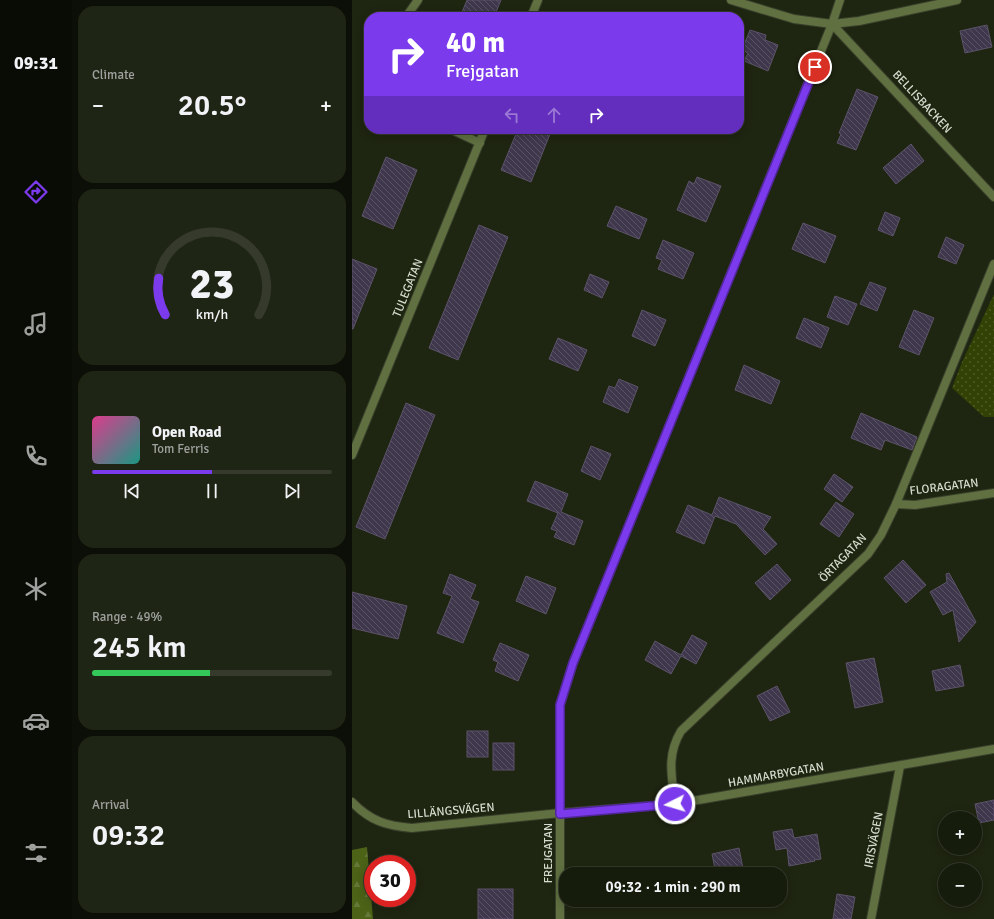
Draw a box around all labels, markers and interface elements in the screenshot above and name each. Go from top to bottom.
text: 40 m [446,26,505,60]
icon: right [380,28,432,80]
pin [798,50,832,84]
text: 09:31 [14,52,58,74]
icon: arrive [804,56,826,78]
text: Frejgatan [446,60,519,82]
text: Climate [92,67,135,83]
street label: BELLISBACKEN [889,68,955,136]
text: 20.5° [178,87,246,124]
text: − [92,92,104,119]
text: + [320,92,332,119]
icon: left [501,104,523,126]
icon: ahead [543,104,565,126]
icon: right [585,104,607,126]
icon: directions [22,178,50,206]
street label: TULEGATAN [389,257,427,319]
text: 23 [190,259,234,310]
text: km/h [196,305,228,322]
icon: music [22,310,50,338]
text: Open Road [152,423,222,441]
text: Tom Ferris [152,441,209,457]
icon: phone [22,442,50,470]
street label: FLORAGATAN [909,475,979,499]
icon: previous [121,480,143,502]
icon: pause [201,480,223,502]
icon: next [281,480,303,502]
street label: ÖRTAGATAN [816,530,870,586]
icon: climate [22,575,50,603]
text: Range · 49% [92,609,162,625]
text: 245 km [92,629,187,666]
icon: car [22,707,50,735]
street label: HAMMARBYGATAN [727,759,825,791]
position arrow [654,783,696,825]
text: Arrival [92,797,129,813]
street label: LILLÄNGSVÄGEN [407,800,495,822]
street label: IRISVÄGEN [861,811,887,869]
map controls [938,811,982,907]
button: + [938,811,982,855]
text: 09:32 [92,817,165,854]
street label: FREJGATAN [541,823,556,883]
icon: filters [22,839,50,867]
speed limit sign: 30 [364,855,416,907]
button: − [938,863,982,907]
text: 09:32 · 1 min · 290 m [606,878,740,896]

